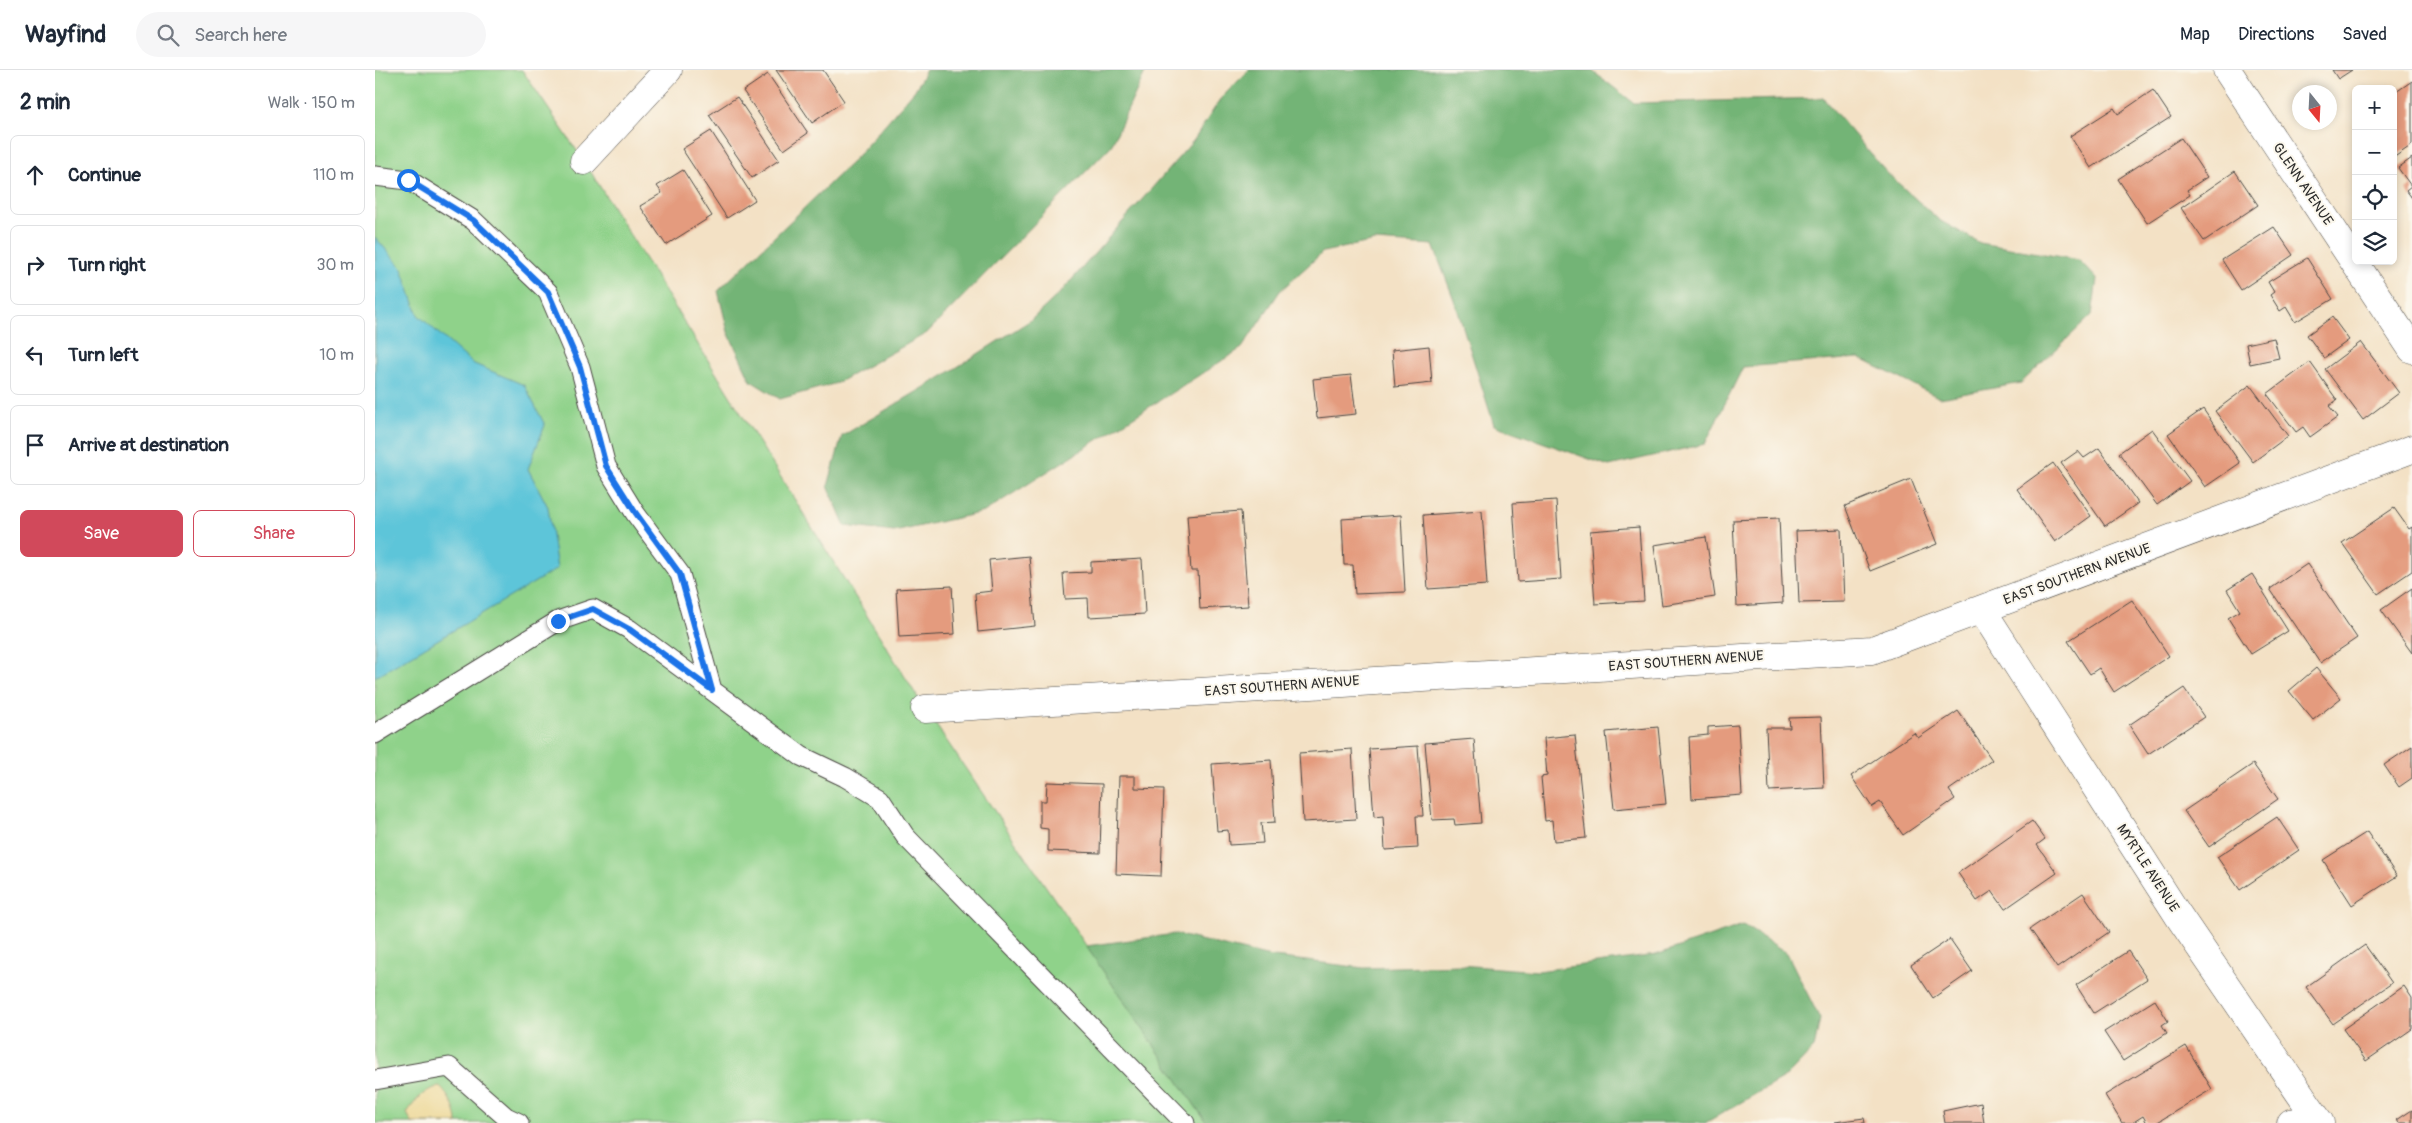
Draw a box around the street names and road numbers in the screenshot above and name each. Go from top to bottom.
street label: GLENN AVENUE [2269,139,2337,229]
street label: EAST SOUTHERN AVENUE [2001,539,2153,609]
street label: EAST SOUTHERN AVENUE [1608,647,1764,675]
street label: EAST SOUTHERN AVENUE [1204,672,1360,700]
street label: MYRTLE AVENUE [2113,821,2183,915]

